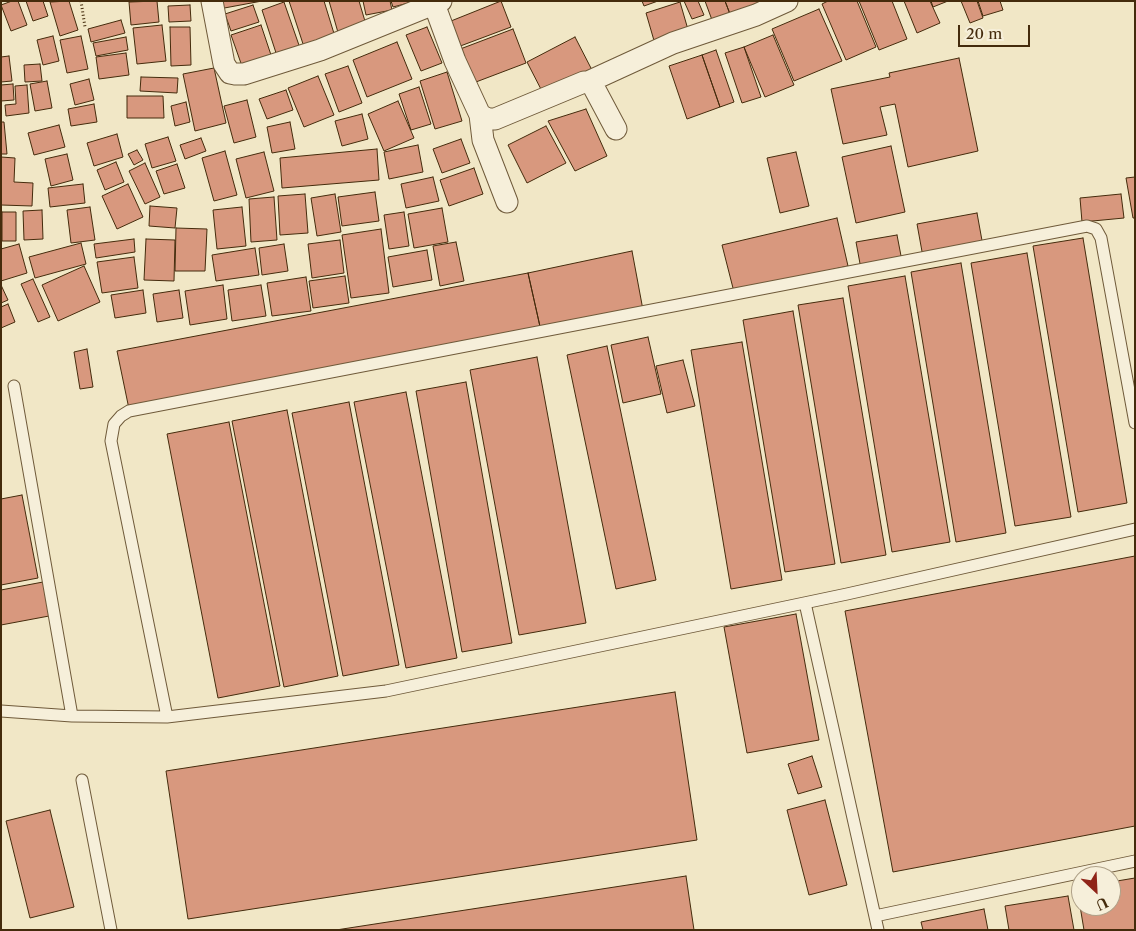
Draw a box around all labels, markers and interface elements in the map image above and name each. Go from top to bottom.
scale bar [961,15,1034,47]
text: 20 m [966,24,1002,43]
north arrow [1071,866,1121,916]
text: U [1093,893,1111,914]

